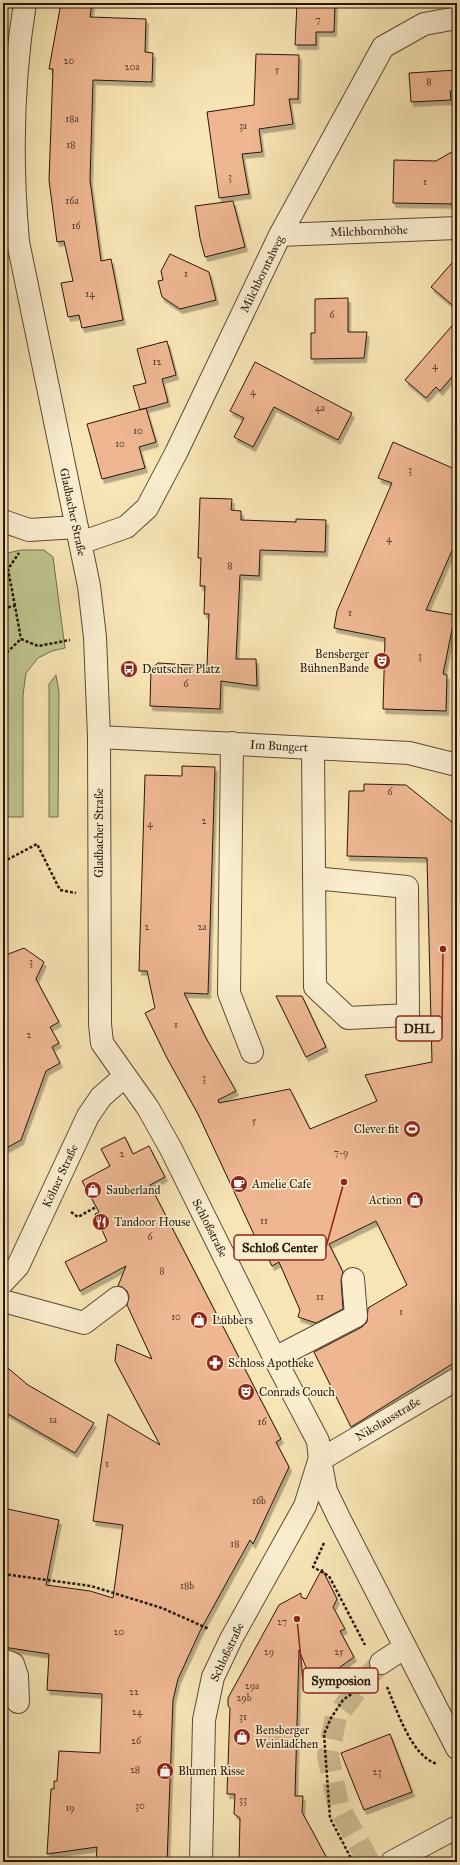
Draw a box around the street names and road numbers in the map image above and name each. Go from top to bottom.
street label: Milchbornhöhe [330,223,408,239]
street label: Milchborntalweg [237,233,288,315]
street label: Gladbacher Straße [57,467,89,557]
street label: Im Bungert [250,737,309,756]
street label: Gladbacher Straße [92,788,106,878]
street label: Kölner Straße [39,1142,81,1210]
street label: Schloßstraße [189,1197,231,1259]
street label: Nikolausstraße [353,1394,423,1444]
street label: Schloßstraße [207,1620,247,1684]

